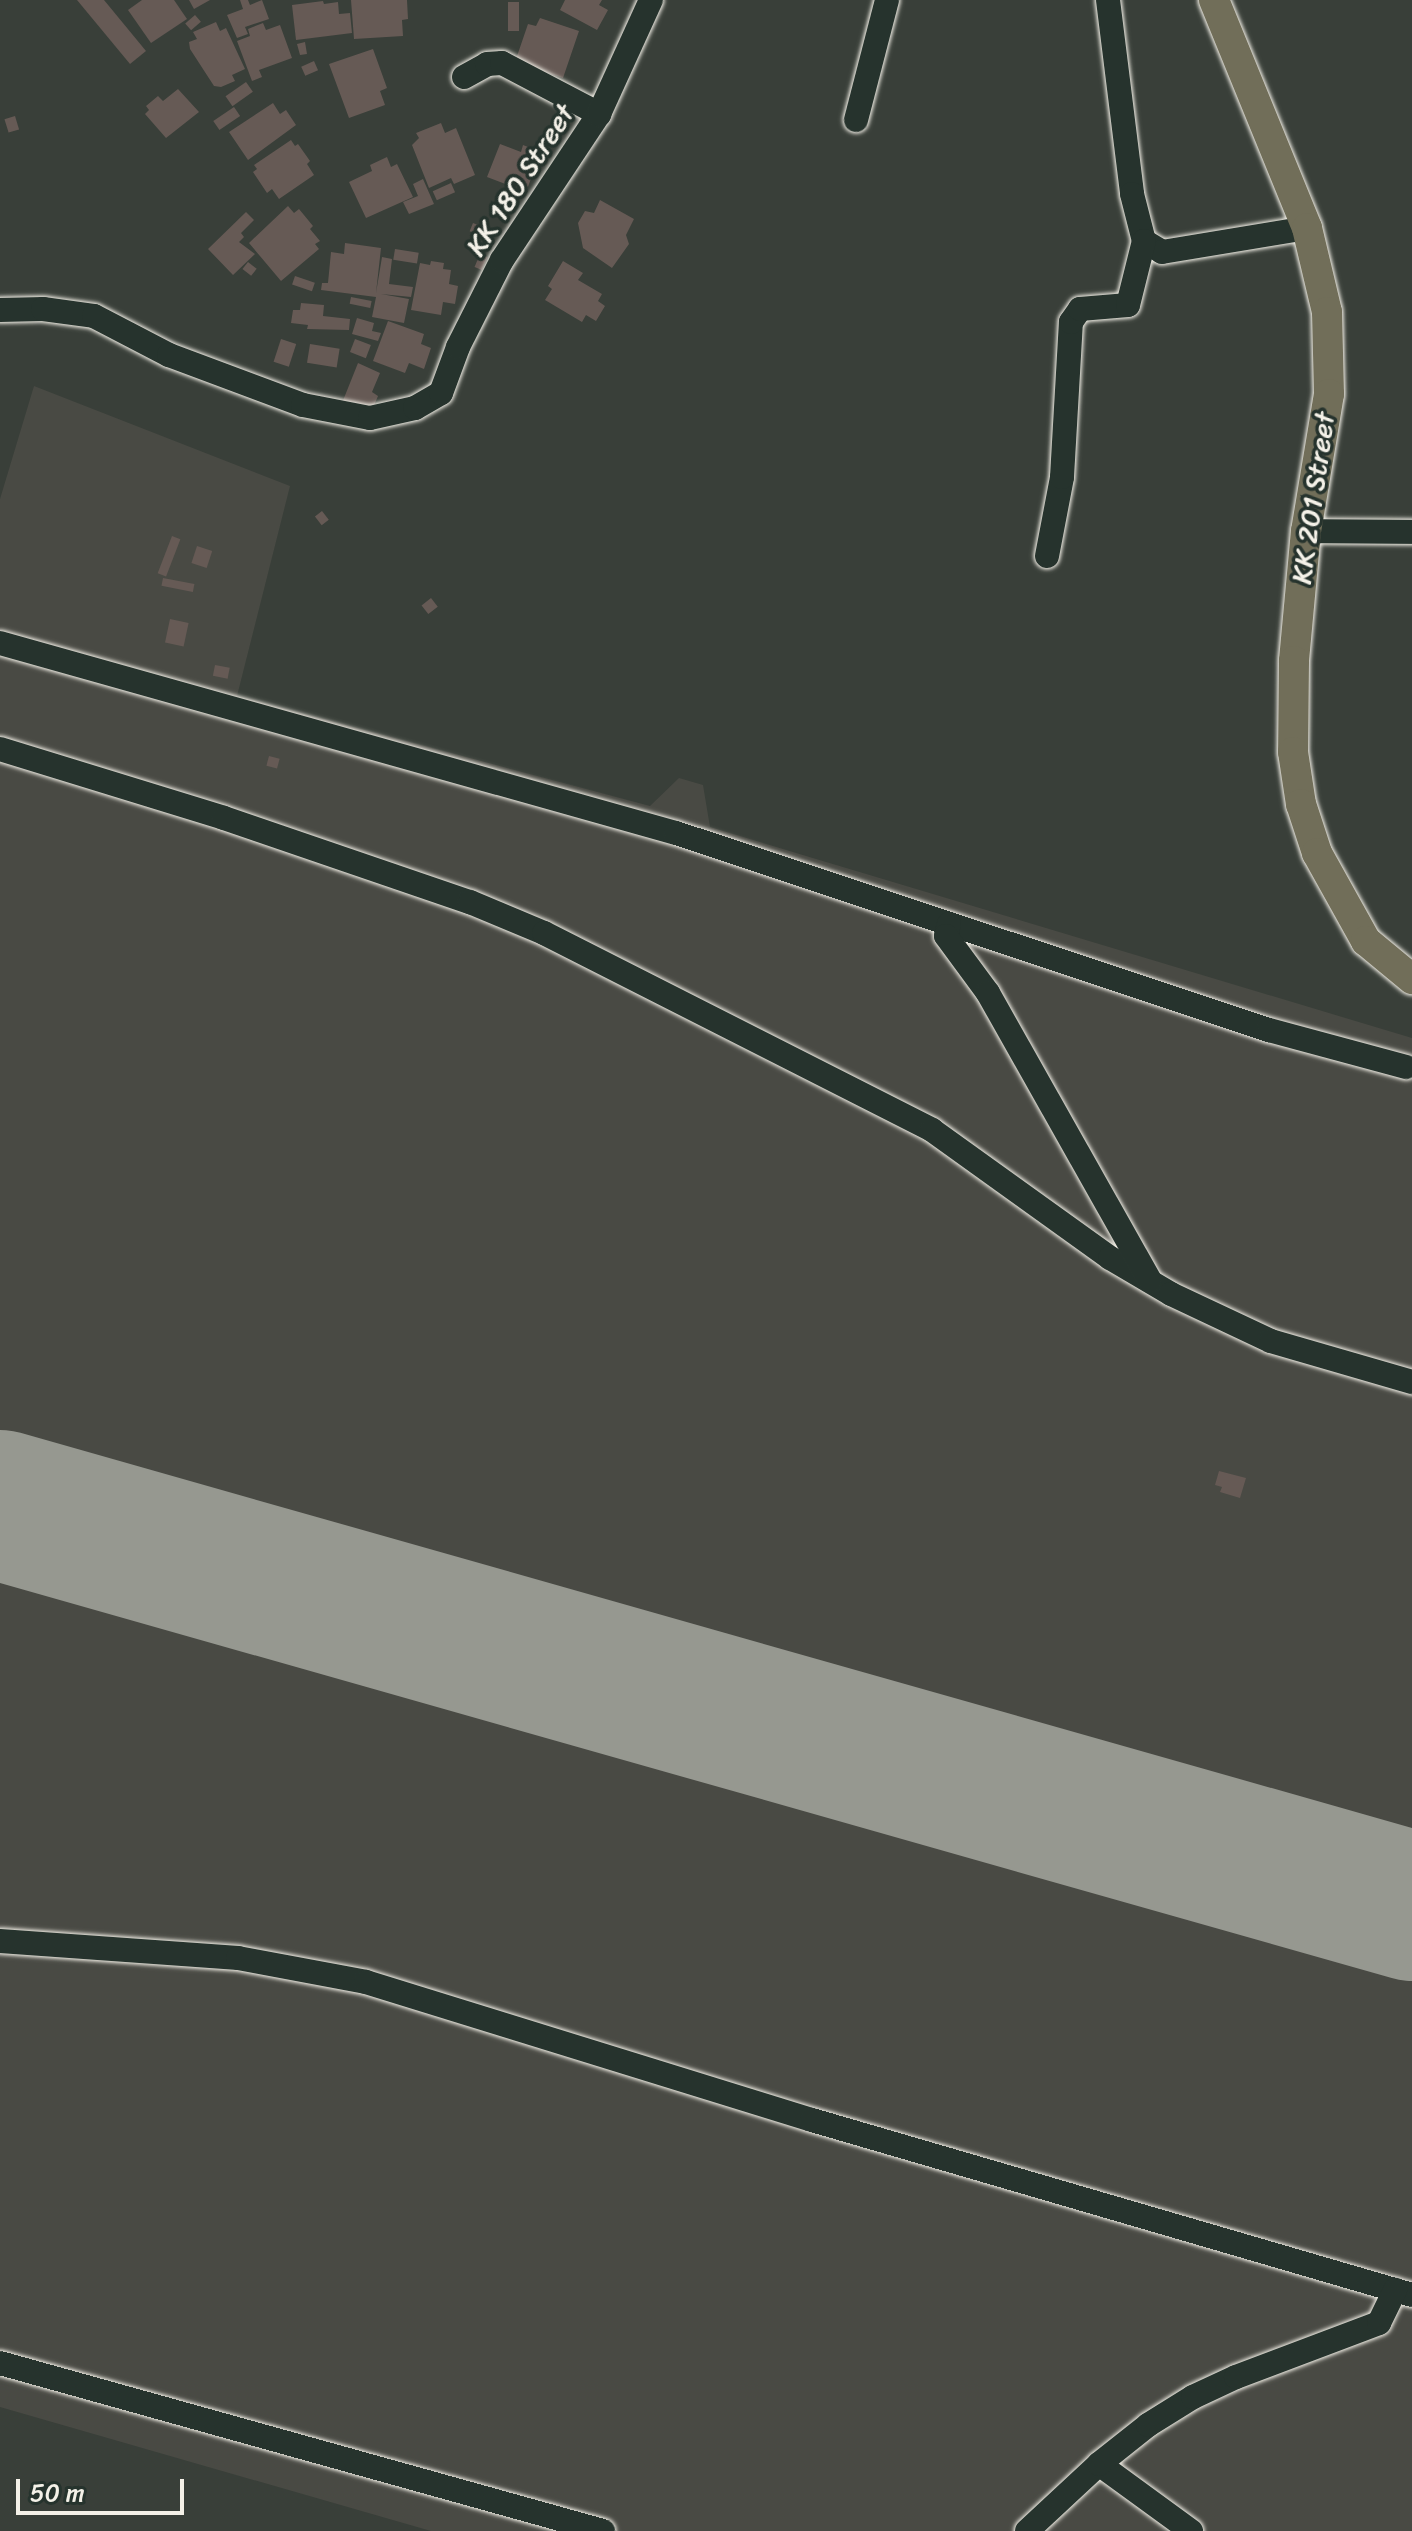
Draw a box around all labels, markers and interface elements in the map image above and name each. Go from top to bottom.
street label: KK 180 Street [458,97,582,263]
street label: KK 201 Street [1284,409,1342,587]
scale bar [20,2463,188,2513]
text: 50 m [30,2472,85,2514]

